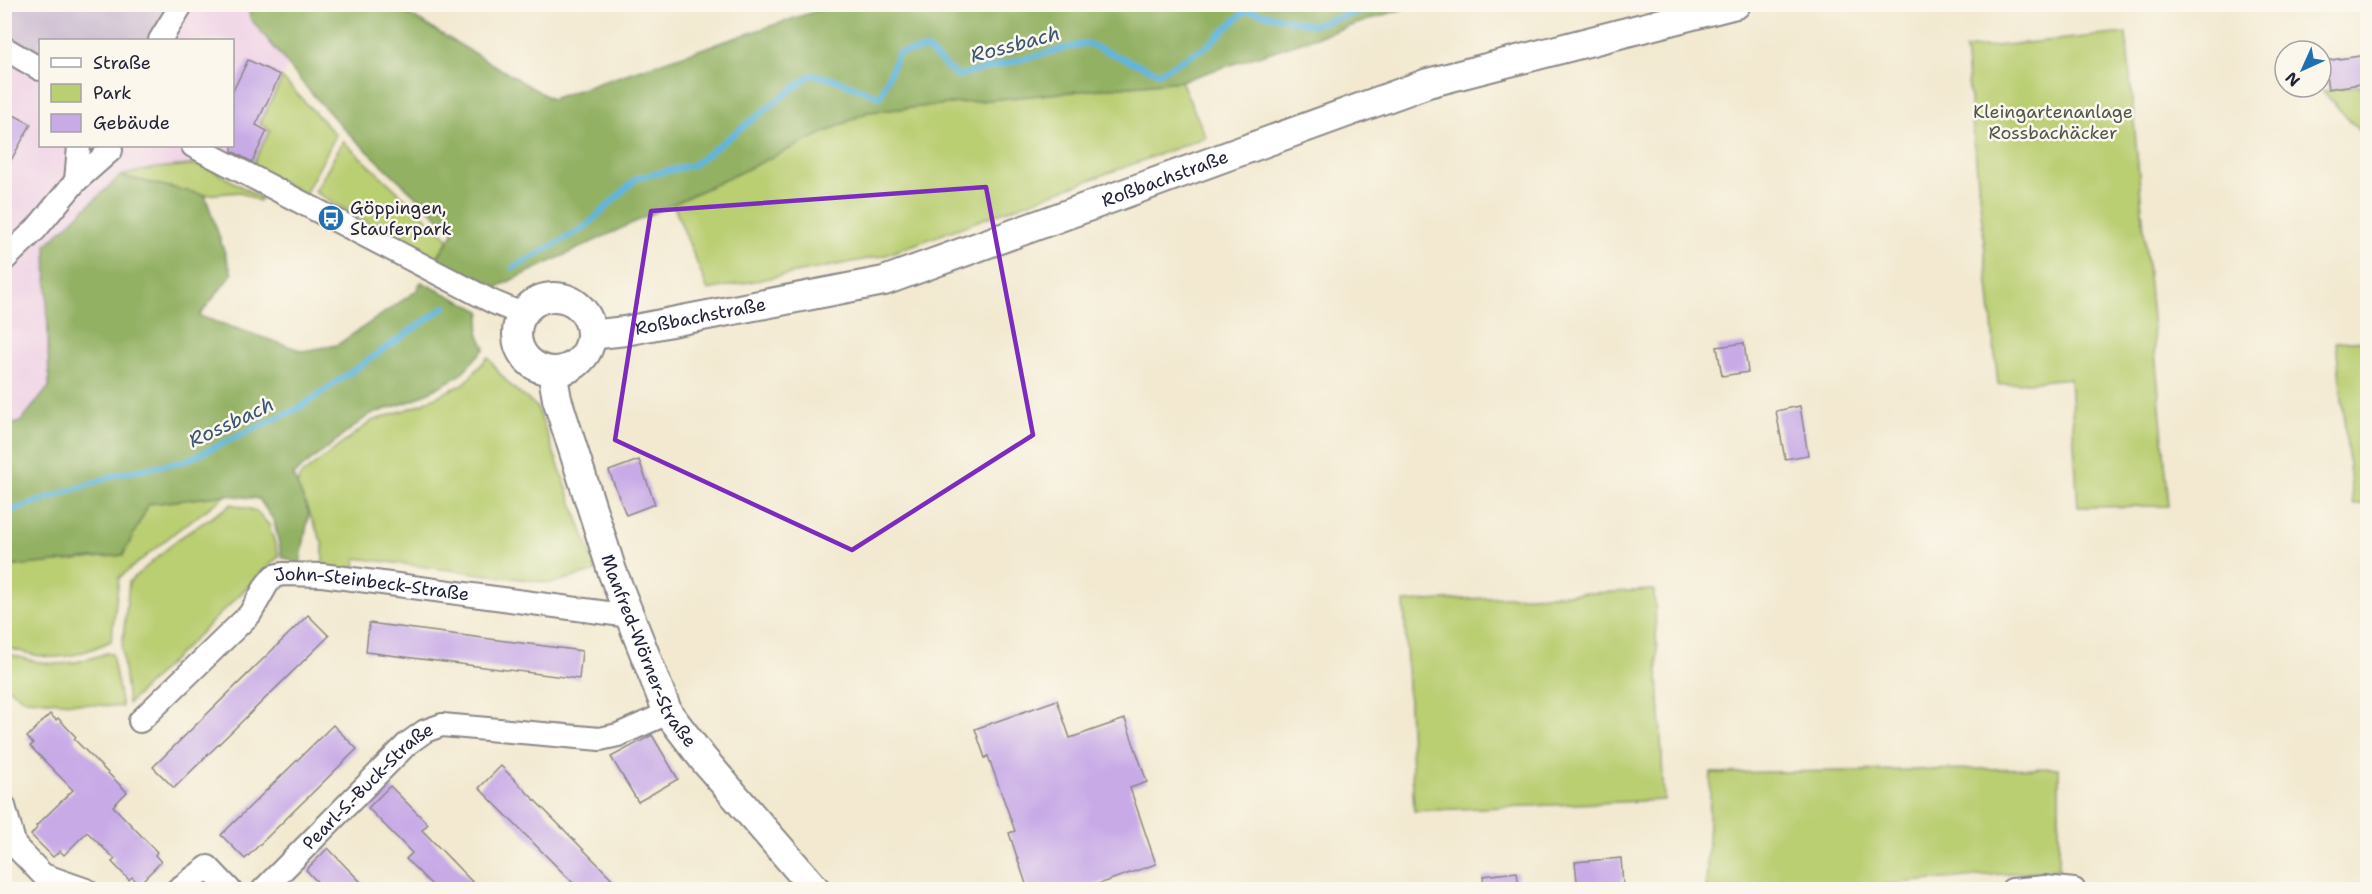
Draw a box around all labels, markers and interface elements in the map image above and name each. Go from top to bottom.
water label: Rossbach [967,20,1063,68]
legend [39,39,234,147]
north arrow [2273,39,2333,99]
text: Straße [93,51,151,75]
text: N [2281,67,2305,91]
text: Park [93,81,132,105]
park label: Kleingartenanlage Rossbachäcker [1973,100,2133,145]
text: Gebäude [93,111,170,135]
street label: Roßbachstraße [1098,145,1232,213]
place label: Göppingen, Stauferpark [350,196,452,241]
bus stop icon: Göppingen, Stauferpark [316,203,346,233]
street label: Roßbachstraße [633,292,768,341]
water label: Rossbach [184,391,278,453]
street label: Manfred-Wörner-Straße [595,551,702,752]
street label: John-Steinbeck-Straße [272,562,471,606]
street label: Pearl-S.-Buck-Straße [297,717,436,855]

